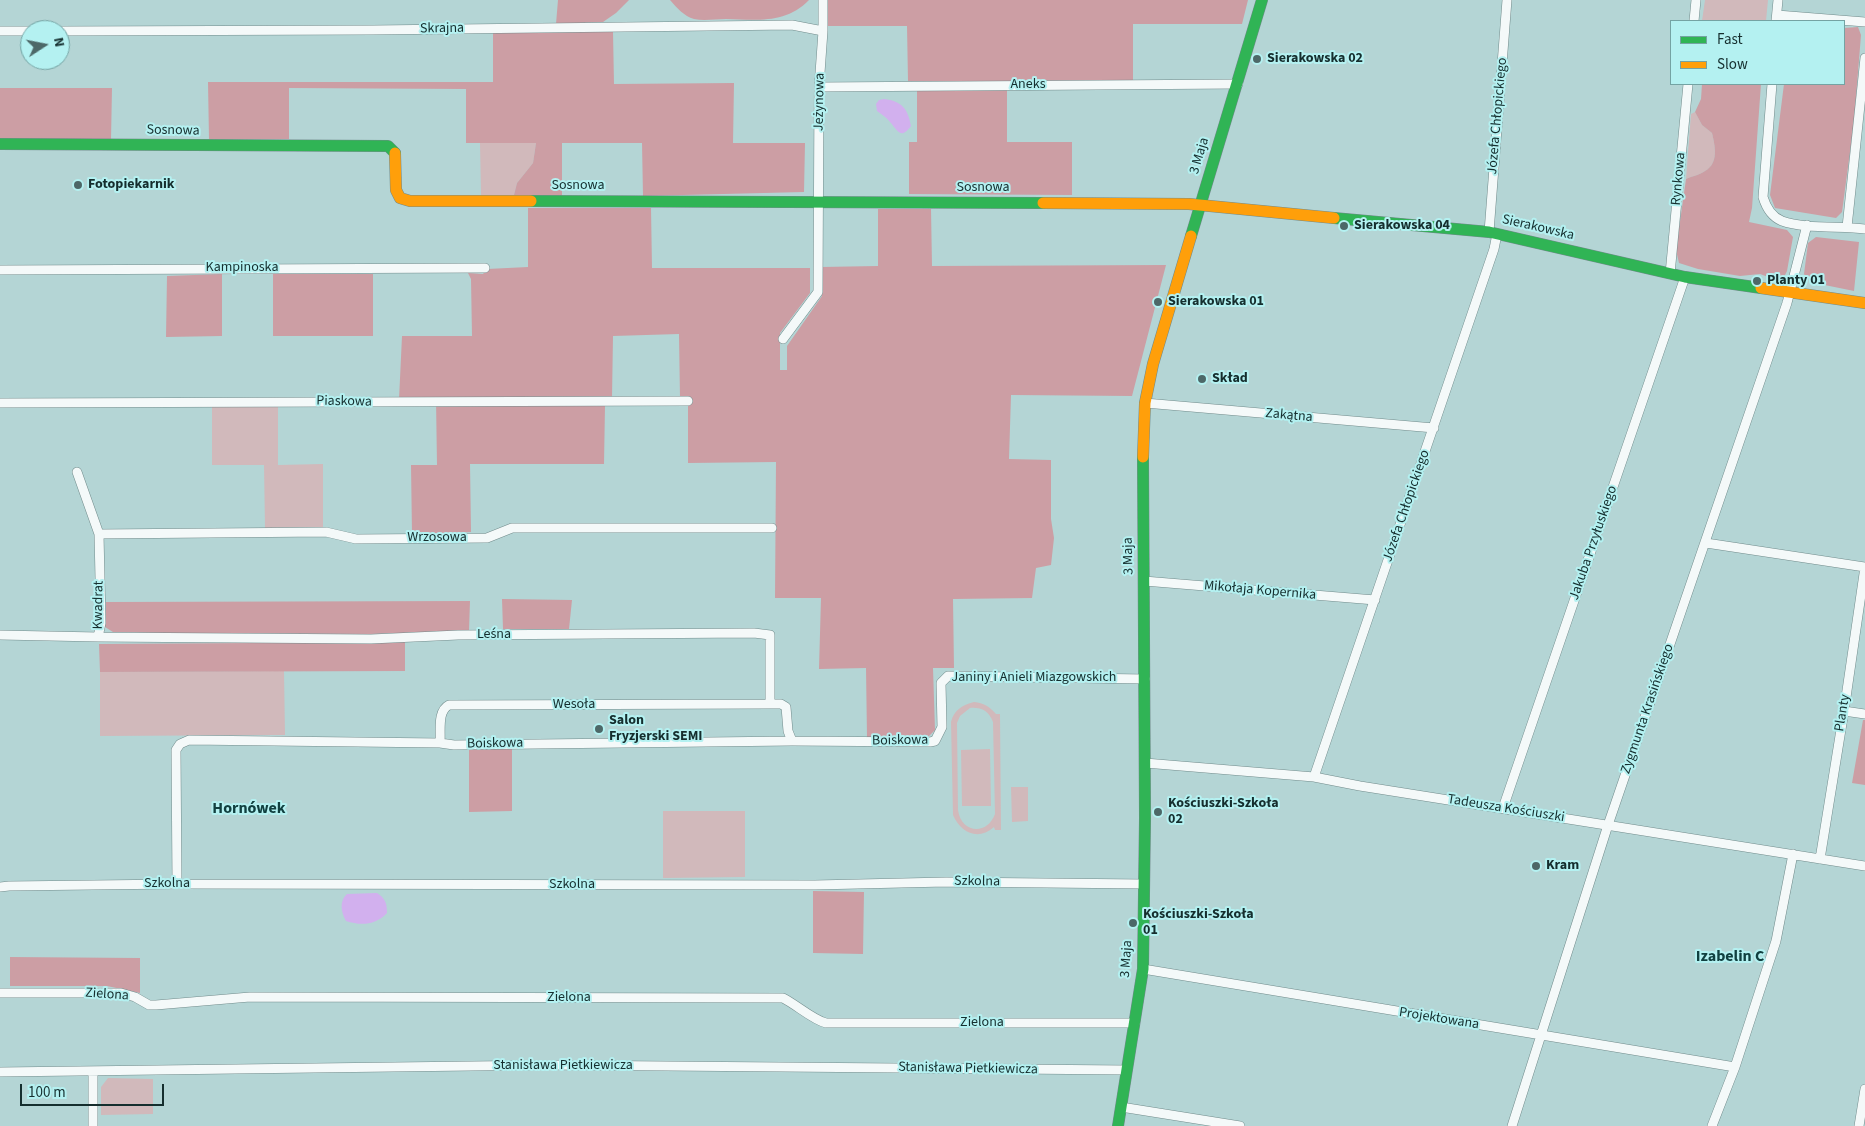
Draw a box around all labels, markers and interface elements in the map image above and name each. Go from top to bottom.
north arrow [20,20,70,70]
street label: Skrajna [420,20,464,38]
legend [1670,20,1845,85]
text: Fast [1717,29,1743,50]
text: N [48,36,69,49]
place label: Sierakowska 02 [1267,51,1363,67]
marker: Sierakowska 02 [1251,53,1263,65]
text: Slow [1717,54,1748,75]
street label: Józefa Chłopickiego [1485,57,1511,175]
street label: Jeżynowa [811,73,829,131]
street label: Aneks [1011,77,1045,93]
street label: Sosnowa [146,122,200,140]
street label: 3 Maja [1186,136,1214,176]
street label: Rynkowa [1668,152,1690,206]
place label: Fotopiekarnik [88,177,175,193]
street label: Sosnowa [551,178,605,194]
marker: Fotopiekarnik [72,179,84,191]
street label: Sosnowa [956,180,1010,196]
street label: Sierakowska [1500,212,1576,244]
place label: Sierakowska 04 [1354,218,1450,234]
marker: Sierakowska 04 [1338,220,1350,232]
street label: Kampinoska [206,260,278,276]
place label: Planty 01 [1767,273,1825,289]
marker: Planty 01 [1751,275,1763,287]
place label: Sierakowska 01 [1168,294,1264,310]
marker: Sierakowska 01 [1152,296,1164,308]
place label: Skład [1212,371,1248,387]
marker: Skład [1196,373,1208,385]
street label: Piaskowa [316,393,372,411]
street label: Zakątna [1265,406,1313,426]
street label: Józefa Chłopickiego [1380,448,1434,564]
street label: Jakuba Przyłuskiego [1567,484,1621,602]
street label: Wrzosowa [407,530,467,546]
street label: 3 Maja [1120,537,1138,575]
street label: Mikołaja Kopernika [1203,578,1317,604]
street label: Kwadrat [90,580,108,630]
street label: Leśna [477,627,511,643]
street label: Zygmunta Krasińskiego [1618,642,1678,776]
street label: Janiny i Anieli Miazgowskich [952,670,1116,686]
street label: Planty [1832,693,1854,733]
street label: Wesoła [553,697,595,713]
place label: Salon Fryzjerski SEMI [609,713,703,746]
marker: Salon Fryzjerski SEMI [593,723,605,735]
street label: Boiskowa [872,732,928,750]
street label: Boiskowa [467,735,523,753]
street label: Tadeusza Kościuszki [1446,791,1566,827]
place label: Kościuszki-Szkoła 02 [1168,796,1279,829]
district label: Hornówek [212,799,286,819]
marker: Kościuszki-Szkoła 02 [1152,806,1164,818]
place label: Kram [1546,858,1579,874]
marker: Kram [1530,860,1542,872]
street label: Szkolna [954,873,1000,891]
street label: Szkolna [144,876,190,892]
street label: Szkolna [549,877,595,893]
place label: Kościuszki-Szkoła 01 [1143,907,1254,940]
marker: Kościuszki-Szkoła 01 [1127,917,1139,929]
street label: 3 Maja [1117,940,1137,978]
district label: Izabelin C [1696,947,1764,967]
street label: Zielona [85,985,129,1005]
street label: Zielona [547,990,591,1006]
street label: Projektowana [1398,1004,1480,1034]
street label: Zielona [960,1015,1004,1031]
street label: Stanisława Pietkiewicza [493,1058,633,1074]
street label: Stanisława Pietkiewicza [898,1059,1038,1079]
scale bar [22,1074,166,1106]
text: 100 m [28,1082,66,1103]

